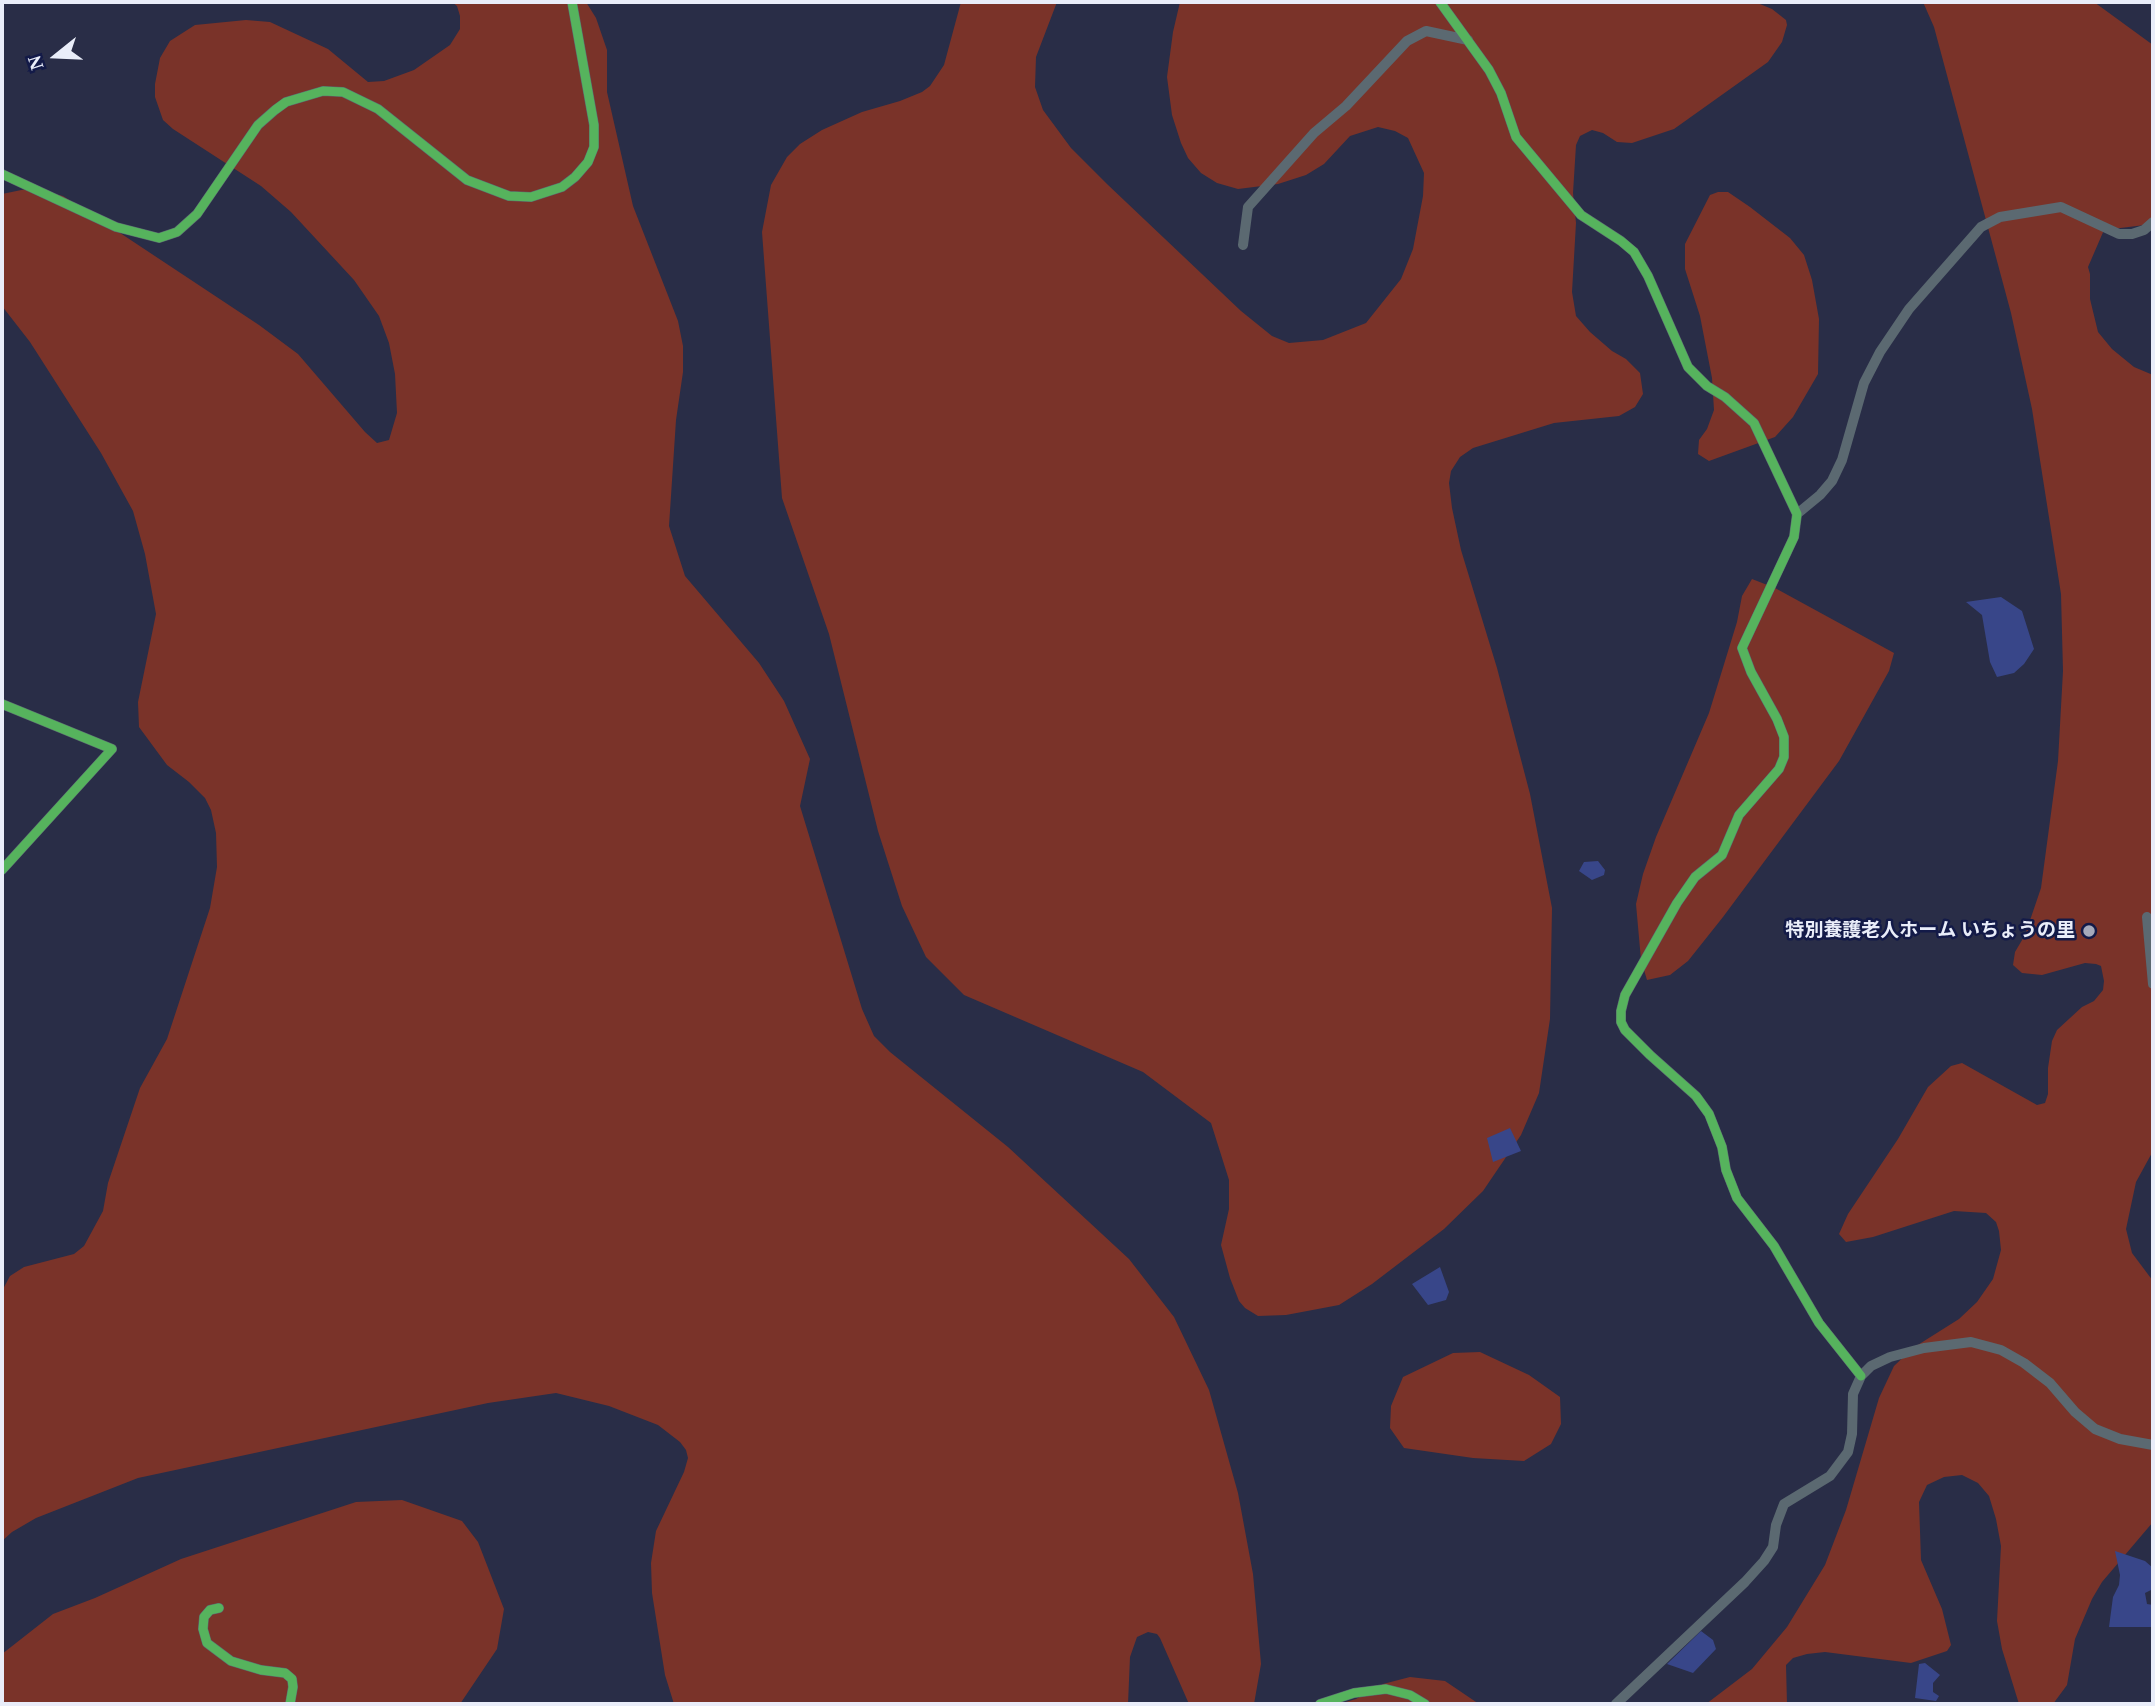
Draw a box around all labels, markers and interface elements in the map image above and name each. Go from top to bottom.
north arrow [21,21,91,91]
text: N [23,53,48,72]
place label: 特別養護老人ホーム いちょうの里 [1785,920,2075,942]
marker: 特別養護老人ホーム いちょうの里 [2081,923,2097,939]

